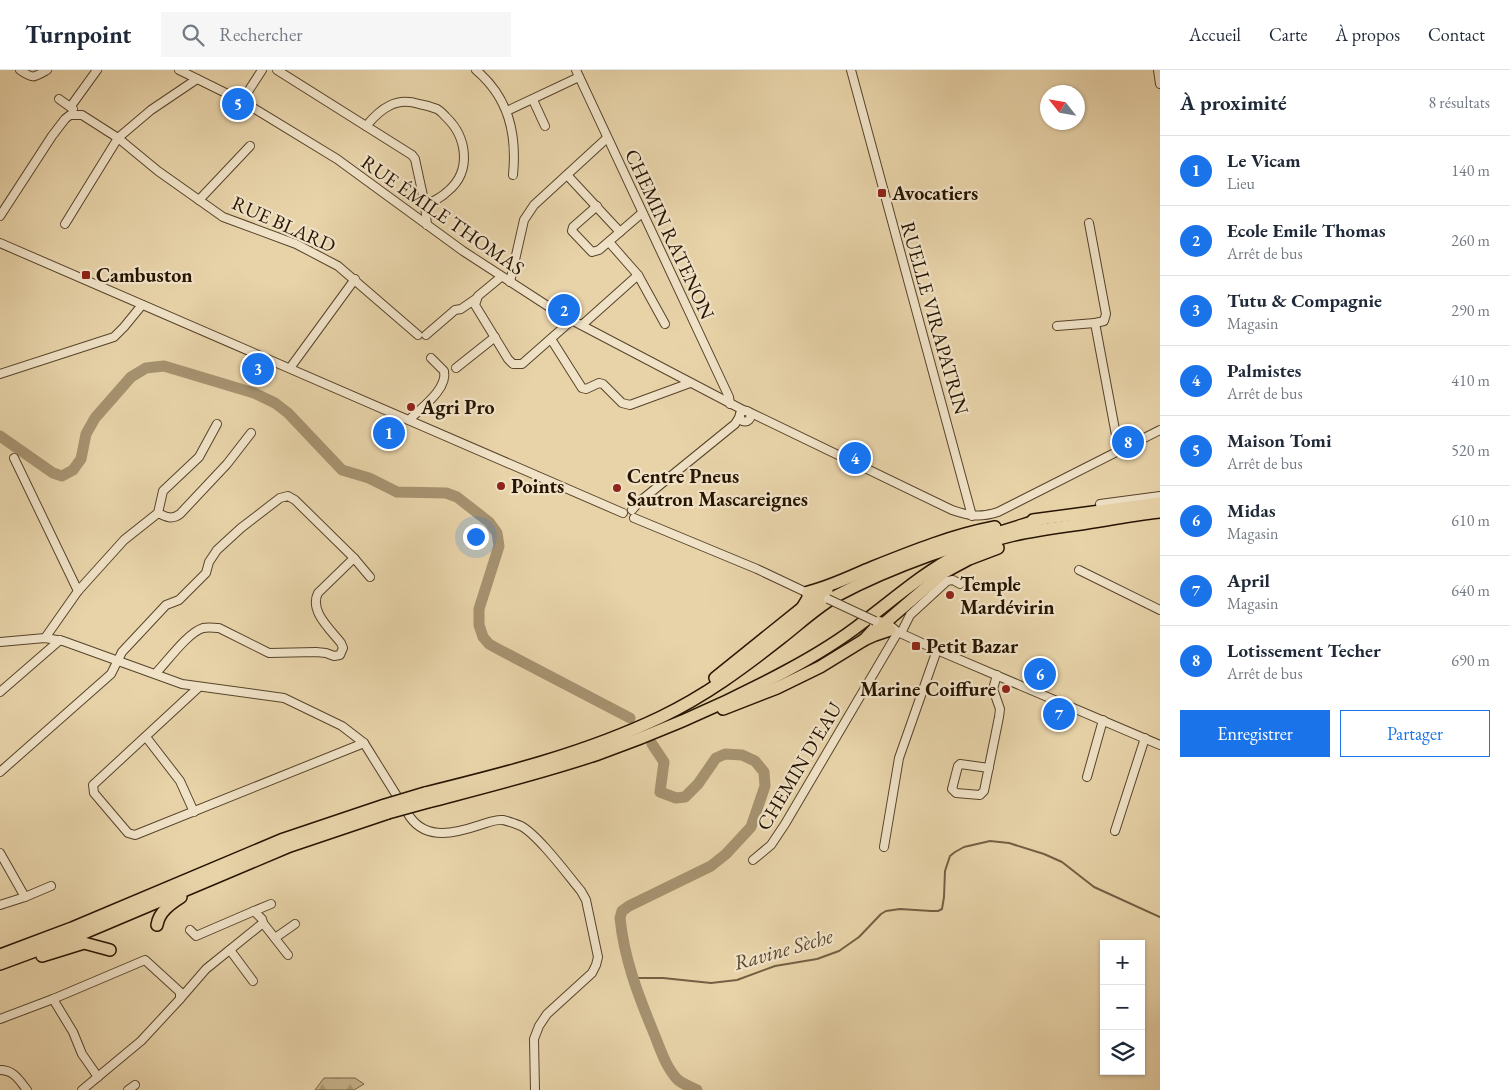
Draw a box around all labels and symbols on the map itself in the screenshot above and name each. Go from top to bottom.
pin: 5 [222,85,254,123]
north arrow [1040,85,1085,130]
street label: CHEMIN RATENON [619,145,721,323]
street label: RUE ÉMILE THOMAS [356,149,530,281]
place label: Avocatiers [891,180,978,206]
marker: Avocatiers [876,187,888,199]
street label: RUE BLARD [228,190,340,258]
street label: RUELLE VIRAPATRIN [895,219,975,418]
place label: Cambuston [96,262,193,288]
marker: Cambuston [80,269,92,281]
pin: 2 [548,291,580,329]
pin: 3 [242,350,274,388]
place label: Agri Pro [420,394,495,420]
marker: Agri Pro [405,401,417,413]
pin: 1 [373,414,405,452]
pin: 8 [1112,423,1144,461]
pin: 4 [839,439,871,477]
place label: Centre Pneus Sautron Mascareignes [627,463,808,512]
place label: Points [511,473,564,499]
marker: Points [495,480,507,492]
marker: Centre Pneus Sautron Mascareignes [611,482,623,494]
your location [463,524,489,550]
place label: Temple Mardévirin [960,571,1055,620]
marker: Temple Mardévirin [944,589,956,601]
place label: Petit Bazar [926,633,1019,659]
marker: Petit Bazar [910,640,922,652]
pin: 6 [1024,655,1056,693]
place label: Marine Coiffure [860,676,996,702]
marker: Marine Coiffure [1000,683,1012,695]
pin: 7 [1043,695,1075,733]
street label: CHEMIN D'EAU [750,697,848,835]
water label: Ravine Sèche [730,922,837,976]

